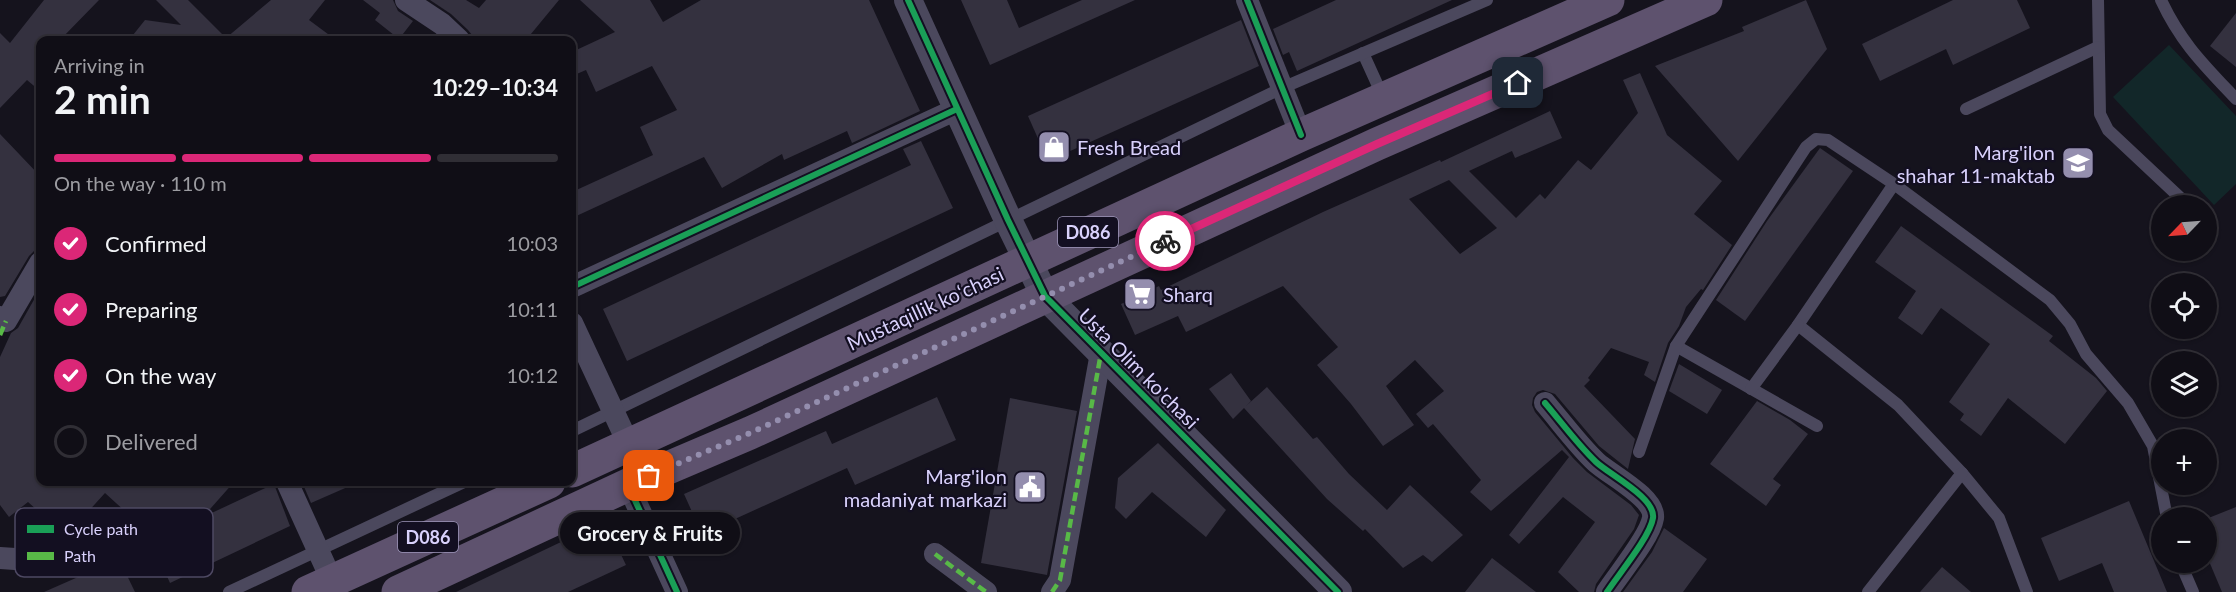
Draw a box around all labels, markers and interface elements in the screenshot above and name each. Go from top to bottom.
text: Arriving in [54,53,145,77]
pin [1492,57,1543,108]
icon: home [1501,66,1534,99]
text: 10:29–10:34 [432,74,558,101]
text: 2 min [54,76,151,122]
shop icon: Fresh Bread [1036,129,1072,165]
place label: Fresh Bread [1077,135,1181,159]
place label: Marg'ilon shahar 11-maktab [1897,140,2055,187]
school or university icon: Marg'ilon shahar 11-maktab [2060,145,2096,181]
text: On the way · 110 m [54,171,227,195]
north arrow [2151,195,2217,261]
map controls [2151,195,2217,573]
courier [1135,211,1195,271]
road number: D086 [1058,217,1118,247]
icon: bike [1149,225,1182,258]
icon: check [54,227,87,260]
text: Confirmed [105,230,207,257]
text: 10:03 [507,231,558,255]
street label: Mustaqillik koʻchasi [843,261,1007,355]
button: locate [2151,273,2217,339]
supermarket icon: Sharq [1122,276,1158,312]
place label: Sharq [1163,282,1213,306]
icon: check [54,293,87,326]
text: Preparing [105,296,197,323]
text: 10:11 [507,297,558,321]
street label: Usta Olim ko'chasi [1074,303,1204,433]
button: layers [2151,351,2217,417]
icon: check [54,359,87,392]
text: On the way [105,362,216,389]
text: 10:12 [507,363,558,387]
text: Delivered [105,428,198,455]
button: + [2151,429,2217,495]
pin [623,450,674,501]
icon: bag [632,459,665,492]
place label: Marg'ilon madaniyat markazi [844,464,1007,511]
public building icon: Marg'ilon madaniyat markazi [1012,469,1048,505]
button: − [2151,507,2217,573]
legend [15,508,213,577]
callout: Grocery & Fruits [559,512,739,554]
text: Cycle path [64,519,138,538]
text: Grocery & Fruits [577,521,723,545]
road number: D086 [398,522,458,552]
text: Path [64,546,96,565]

